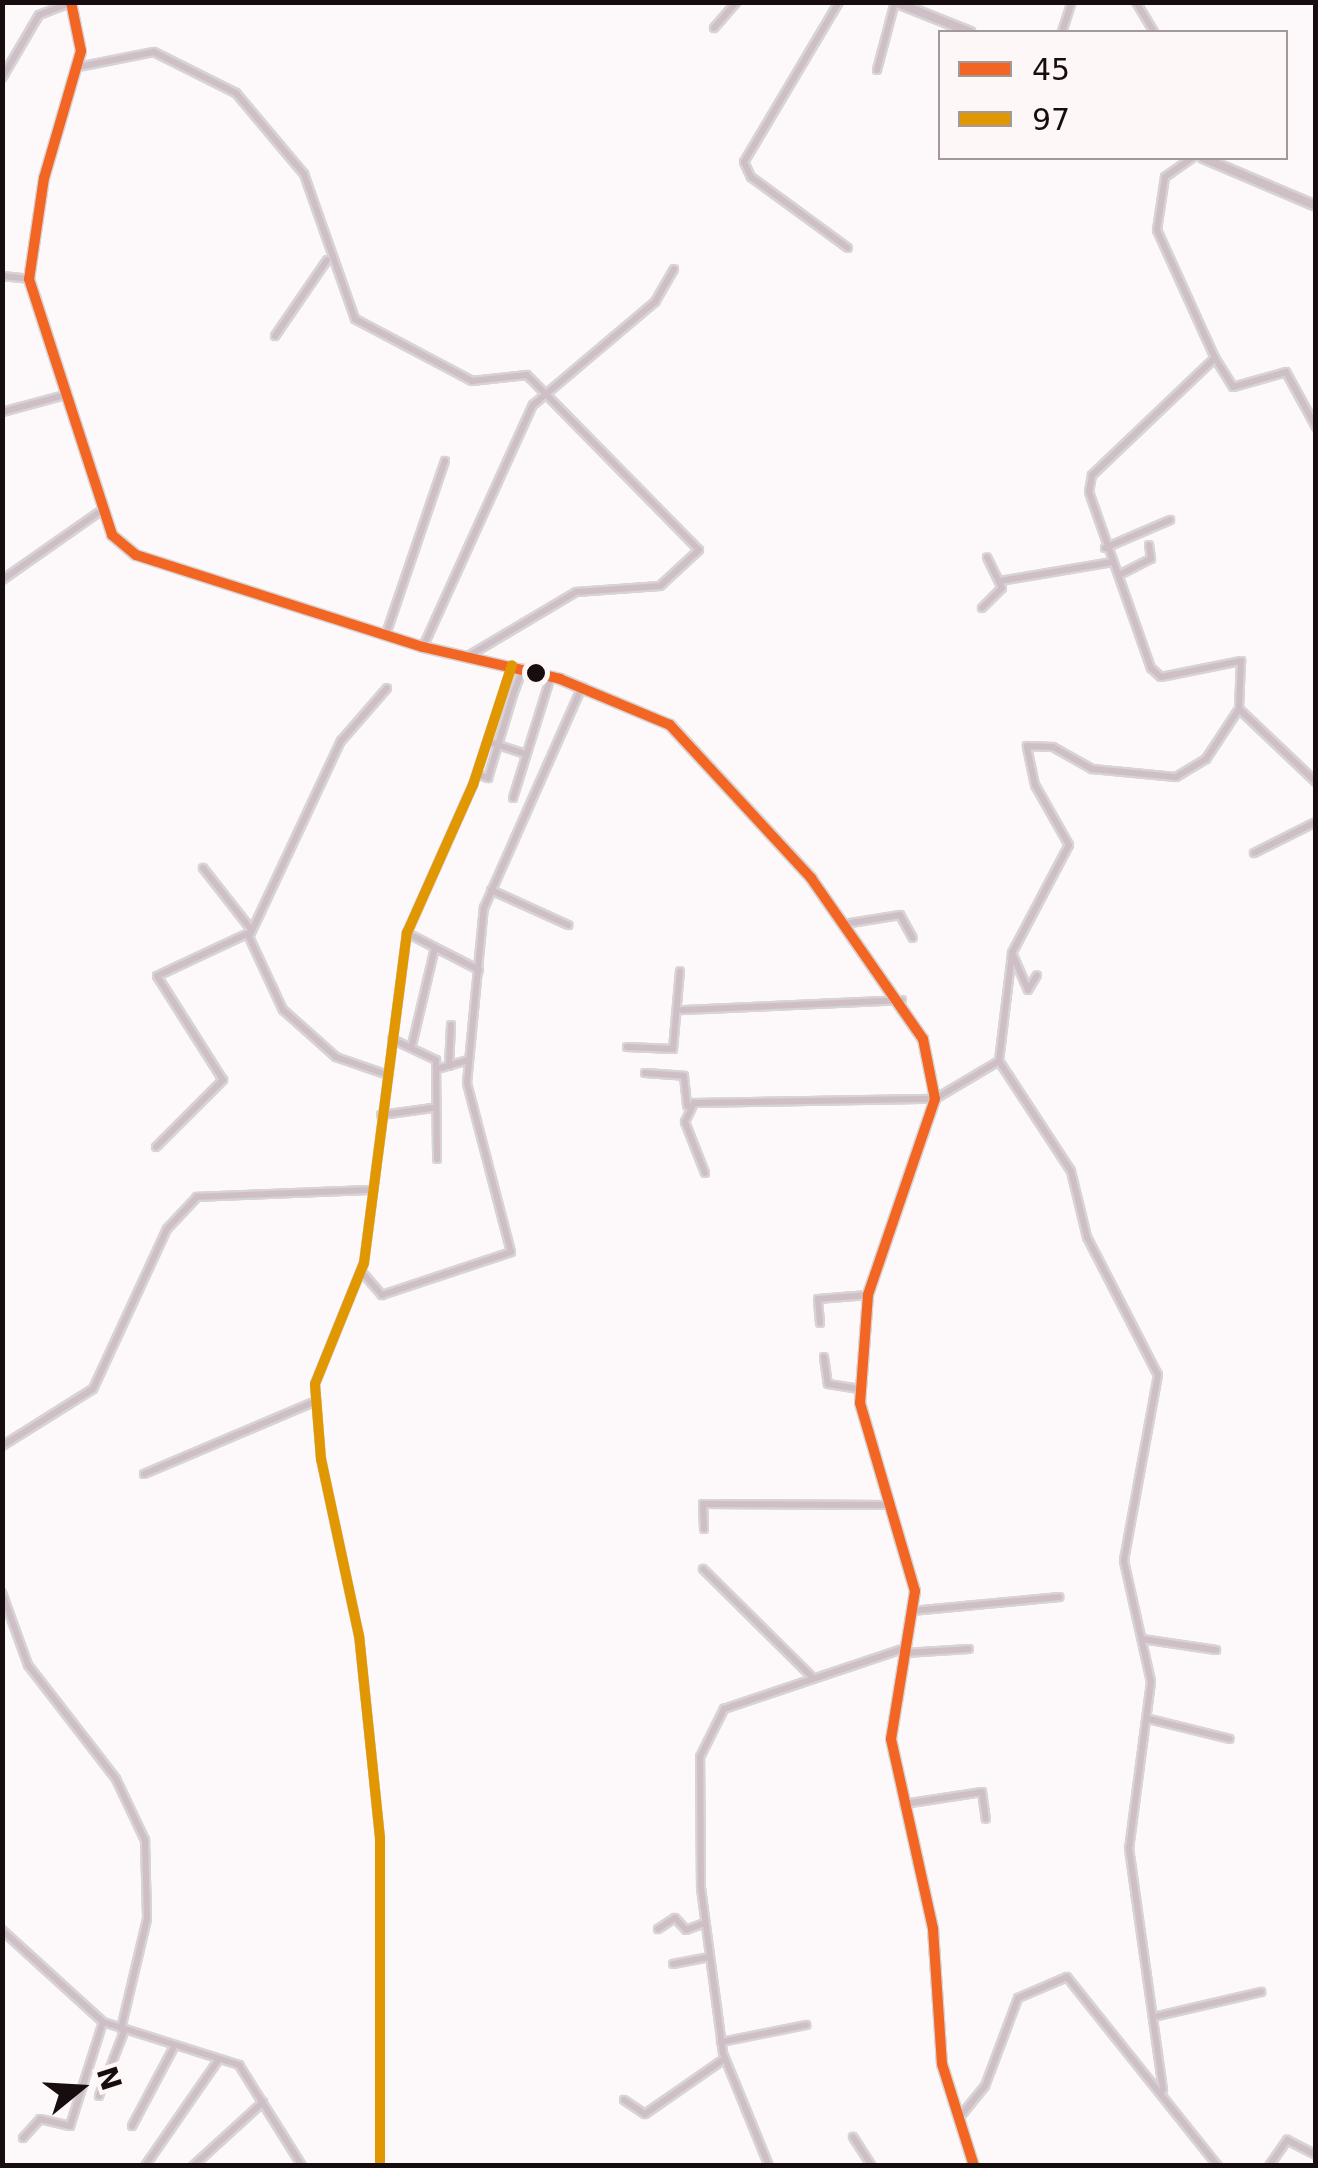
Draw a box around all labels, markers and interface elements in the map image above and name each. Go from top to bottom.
legend [938,30,1288,160]
text: 45 [1032,52,1070,87]
text: 97 [1032,102,1070,137]
unlabelled marker [526,663,546,683]
north arrow [30,2038,130,2138]
text: N [90,2062,128,2095]

